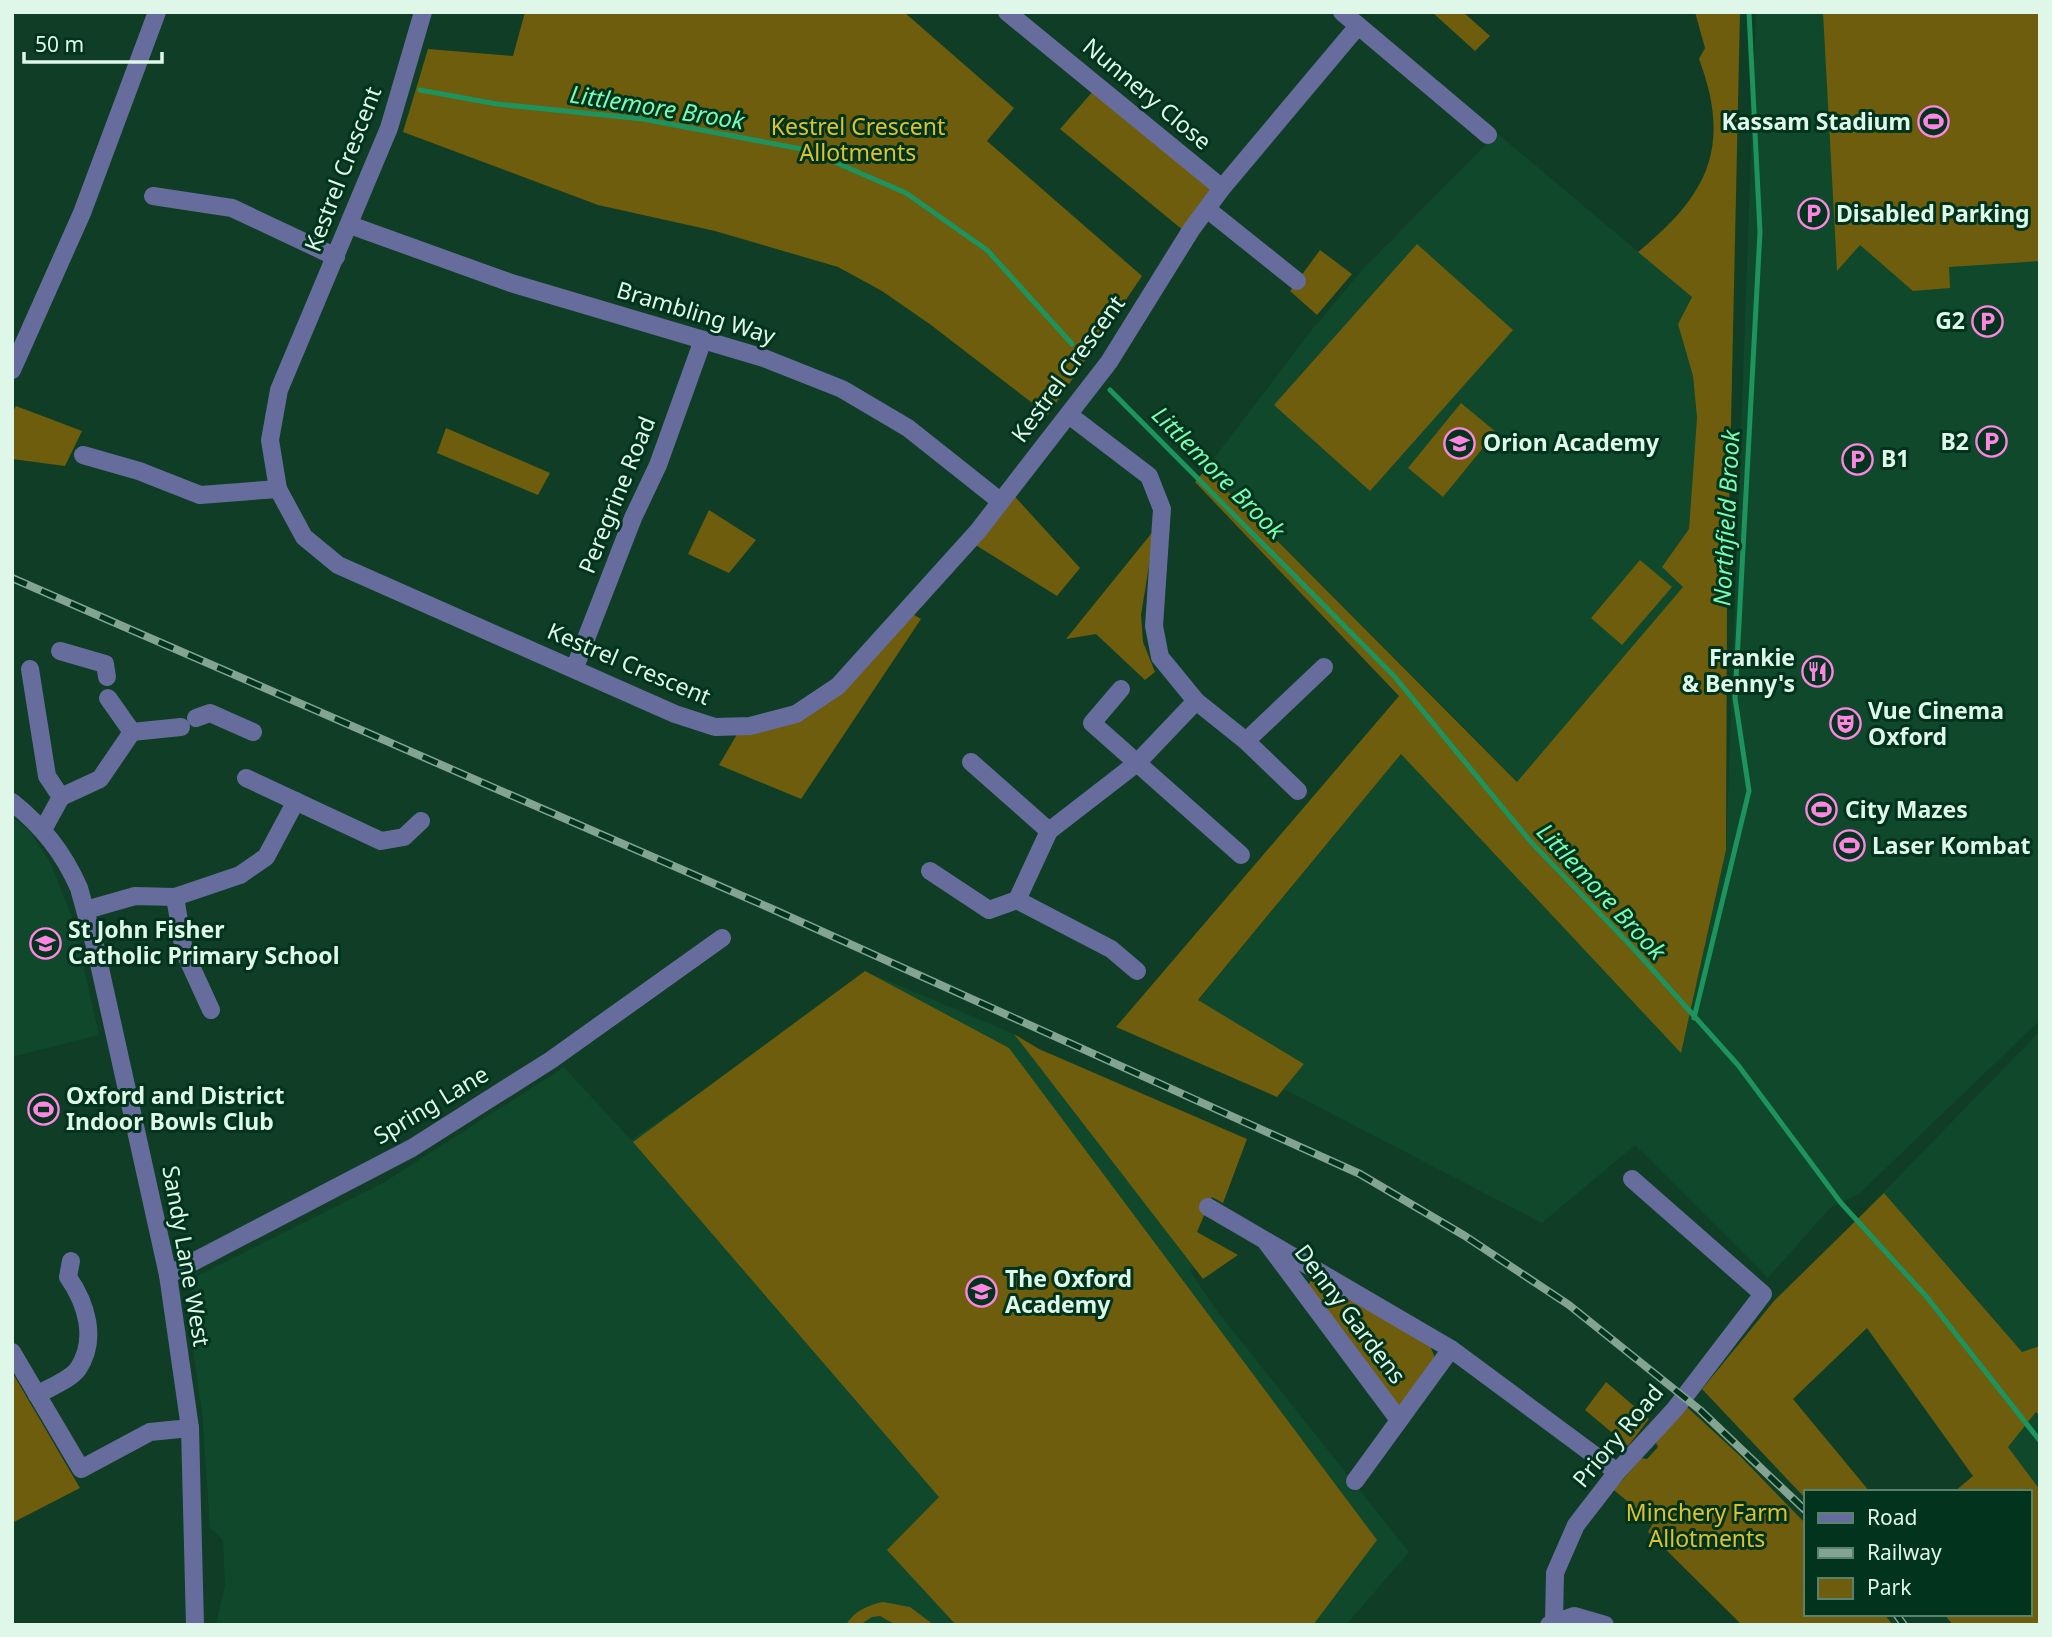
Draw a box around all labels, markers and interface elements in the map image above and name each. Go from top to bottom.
scale bar [24,21,163,65]
text: 50 m [35,30,84,58]
street label: Nunnery Close [1077,30,1219,156]
water label: Littlemore Brook [568,76,748,137]
street label: Kestrel Crescent [296,81,388,256]
place label: Kassam Stadium [1721,105,1911,137]
sports icon: Kassam Stadium [1917,105,1951,139]
park label: Kestrel Crescent Allotments [771,110,945,168]
parking icon: Disabled Parking [1796,197,1830,231]
place label: Disabled Parking [1836,197,2030,229]
street label: Brambling Way [613,273,780,351]
street label: Kestrel Crescent [1003,288,1131,448]
place label: G2 [1935,304,1965,336]
parking icon: G2 [1971,304,2005,338]
water label: Littlemore Brook [1145,398,1294,547]
street label: Peregrine Road [570,411,662,578]
place label: B2 [1941,425,1969,457]
parking icon: B2 [1975,425,2009,459]
school or university icon: Orion Academy [1443,426,1477,460]
place label: Orion Academy [1483,426,1660,458]
water label: Northfield Brook [1704,428,1747,607]
parking icon: B1 [1841,442,1875,476]
place label: B1 [1881,442,1909,474]
street label: Kestrel Crescent [543,614,716,712]
place label: Frankie & Benny's [1682,641,1795,699]
restaurant icon: Frankie & Benny's [1801,654,1835,688]
place label: Vue Cinema Oxford [1868,694,2004,752]
theatre icon: Vue Cinema Oxford [1828,707,1862,741]
sports icon: City Mazes [1805,793,1839,827]
place label: City Mazes [1845,793,1968,825]
water label: Littlemore Brook [1530,815,1675,967]
sports icon: Laser Kombat [1832,829,1866,863]
place label: Laser Kombat [1872,829,2031,861]
place label: St John Fisher Catholic Primary School [68,913,340,971]
school or university icon: St John Fisher Catholic Primary School [28,926,62,960]
street label: Spring Lane [367,1057,494,1151]
place label: Oxford and District Indoor Bowls Club [66,1079,285,1137]
sports icon: Oxford and District Indoor Bowls Club [26,1092,60,1126]
street label: Sandy Lane West [155,1163,219,1349]
street label: Denny Gardens [1288,1237,1414,1390]
place label: The Oxford Academy [1005,1262,1132,1320]
school or university icon: The Oxford Academy [965,1275,999,1309]
street label: Priory Road [1565,1377,1670,1494]
legend [1804,1490,2031,1616]
park label: Minchery Farm Allotments [1626,1496,1788,1554]
text: Road [1867,1503,1917,1531]
text: Railway [1867,1538,1942,1566]
text: Park [1867,1573,1912,1601]

